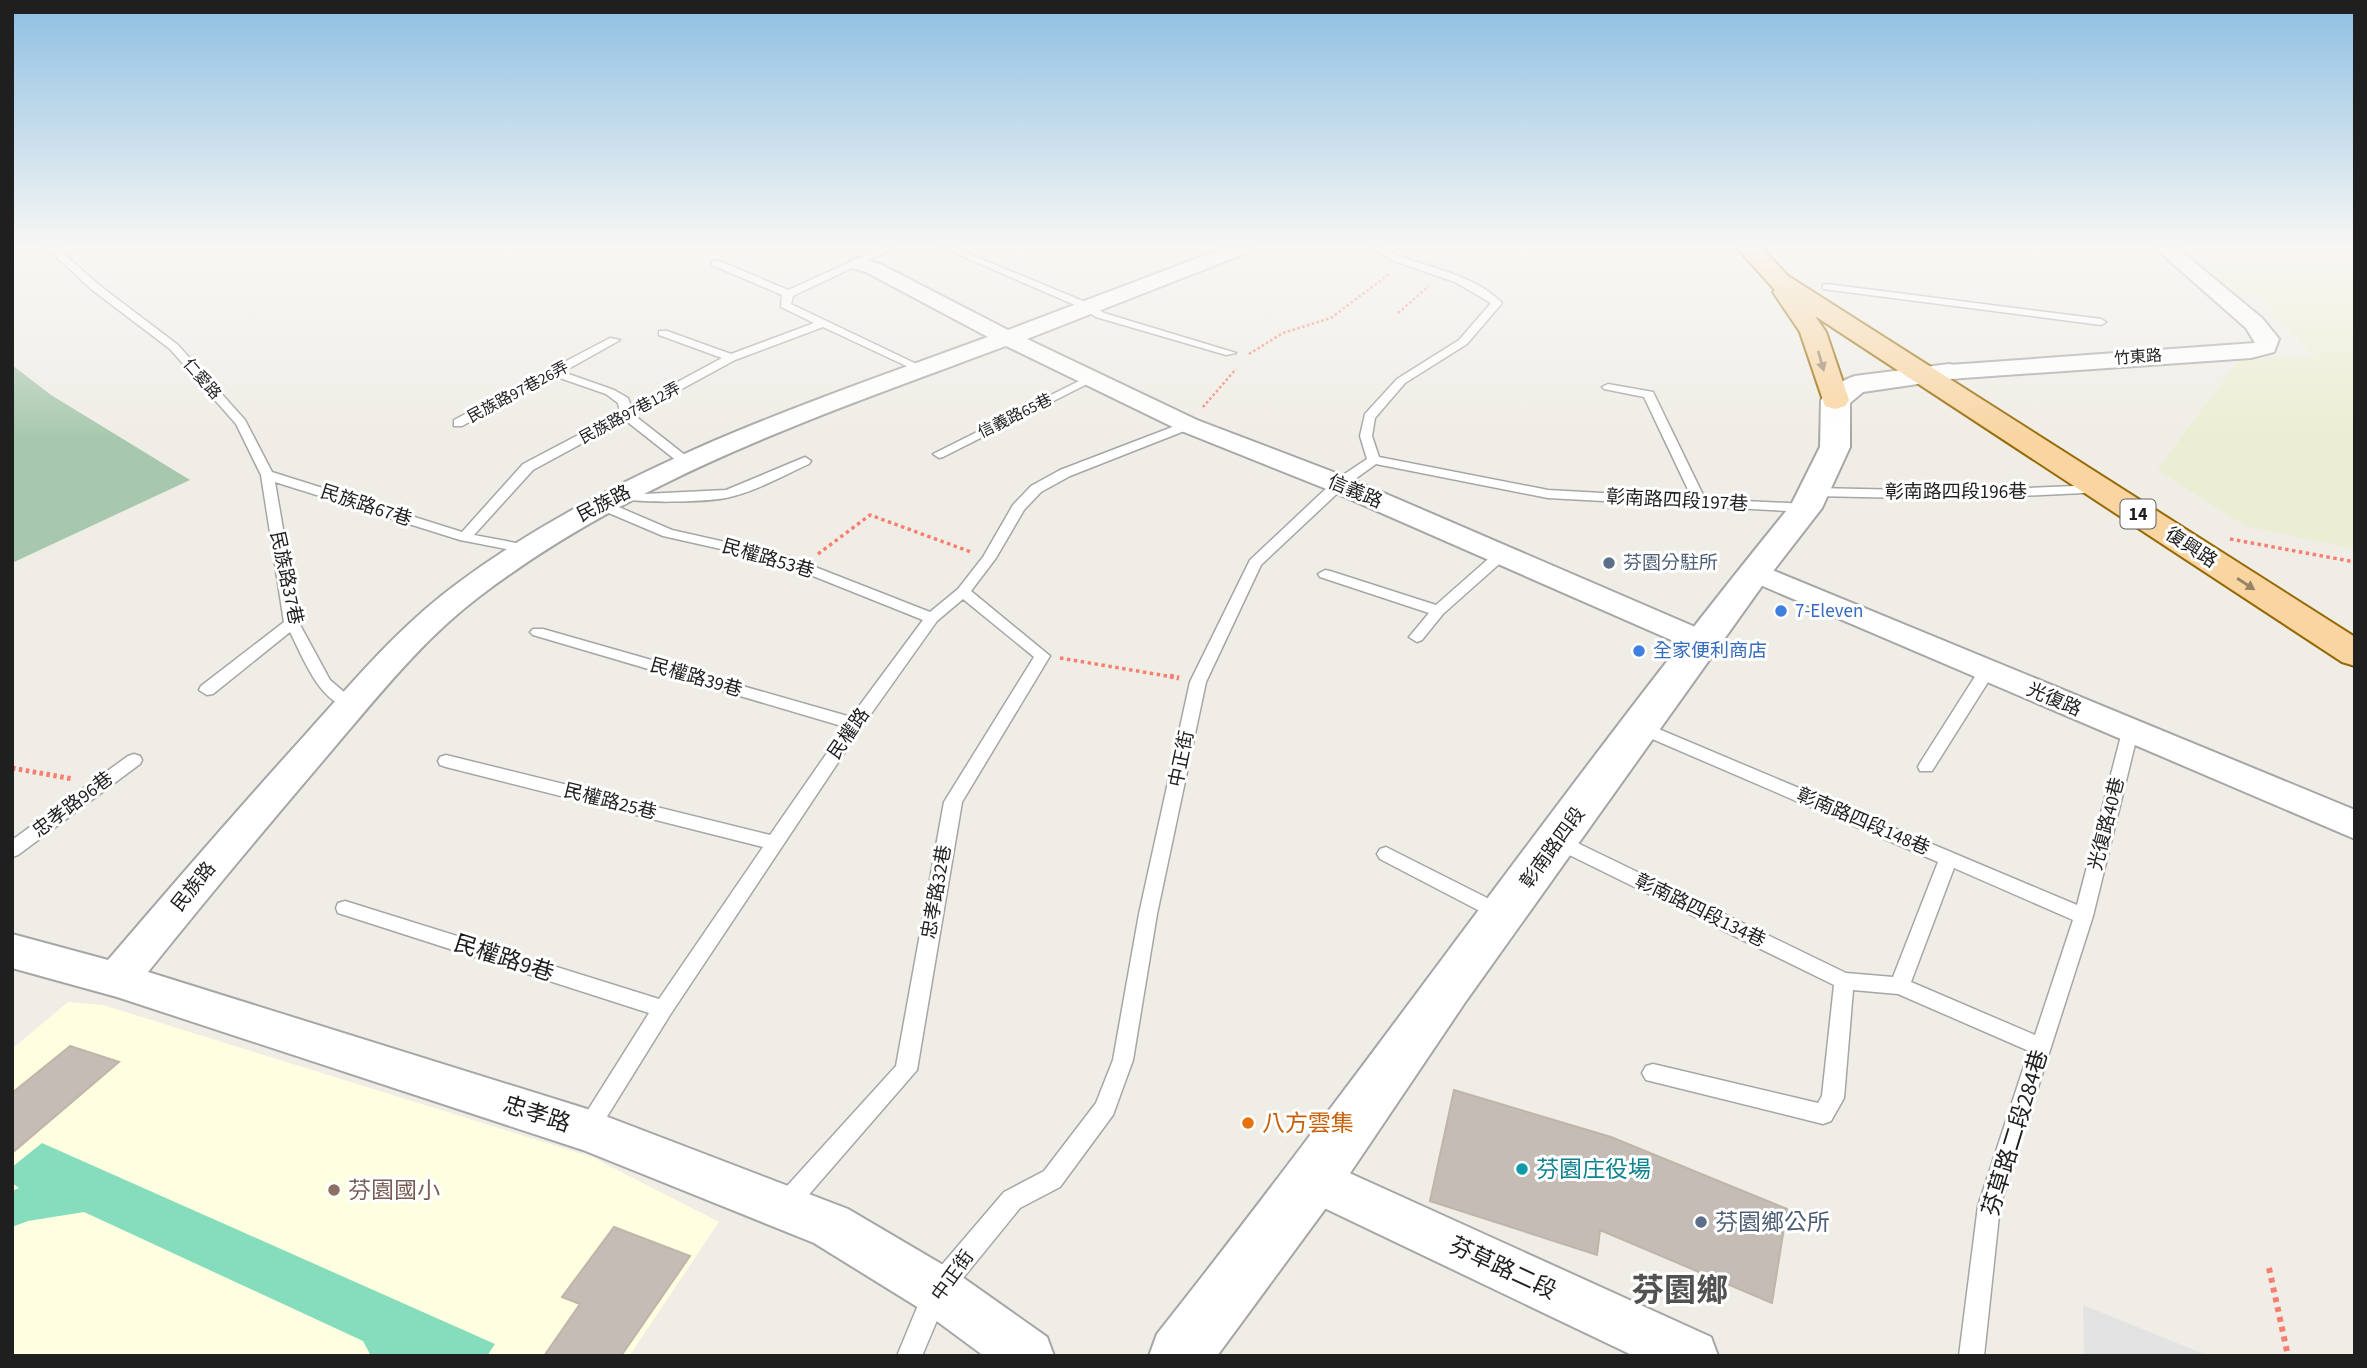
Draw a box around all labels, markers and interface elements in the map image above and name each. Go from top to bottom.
street label: 竹東路 [2113,344,2163,370]
one-way arrow [1817,350,1827,371]
street label: 仁愛路 [178,354,226,404]
street label: 民族路97巷26弄 [463,356,573,428]
street label: 民族路97巷12弄 [575,377,685,449]
street label: 信義路65巷 [974,389,1056,443]
street label: 信義路 [1323,468,1387,516]
street label: 民族路67巷 [317,478,415,534]
street label: 民族路 [572,479,636,529]
street label: 彰南路四段196巷 [1885,479,2027,506]
street label: 彰南路四段197巷 [1605,484,1749,518]
road number: 14 [2120,500,2156,528]
street label: 復興路 [2160,521,2222,575]
street label: 民族路37巷 [263,529,309,627]
street label: 民權路53巷 [719,533,817,585]
place label: 芬園分駐所 [1623,550,1718,577]
marker: 芬園分駐所 [1601,555,1617,571]
one-way arrow [2236,577,2256,590]
place label: 7-Eleven [1795,598,1863,625]
marker: 7-Eleven [1773,603,1789,619]
place label: 全家便利商店 [1653,638,1767,665]
marker: 全家便利商店 [1631,643,1647,659]
street label: 民權路39巷 [647,652,745,704]
street label: 光復路 [2022,676,2086,724]
street label: 民權路 [822,703,876,765]
street label: 中正街 [1163,728,1201,790]
street label: 忠孝路96巷 [27,766,119,844]
street label: 光復路40巷 [2082,775,2132,873]
street label: 民權路25巷 [561,777,659,827]
street label: 彰南路四段148巷 [1792,782,1934,862]
street label: 彰南路四段 [1514,802,1592,894]
street label: 忠孝路32巷 [915,843,959,941]
street label: 民族路 [166,856,222,918]
street label: 彰南路四段134巷 [1630,868,1770,954]
street label: 民權路9巷 [450,926,558,990]
street label: 芬草路二段284巷 [1974,1046,2056,1220]
street label: 忠孝路 [499,1088,575,1140]
place label: 八方雲集 [1262,1107,1354,1140]
marker: 八方雲集 [1240,1115,1256,1131]
place label: 芬園庄役場 [1536,1153,1651,1186]
marker: 芬園庄役場 [1514,1161,1530,1177]
place label: 芬園國小 [348,1174,440,1207]
marker: 芬園國小 [326,1182,342,1198]
place label: 芬園鄉公所 [1715,1206,1830,1239]
marker: 芬園鄉公所 [1693,1214,1709,1230]
street label: 芬草路二段 [1444,1229,1562,1307]
street label: 中正街 [925,1245,981,1307]
district label: 芬園鄉 [1632,1268,1728,1314]

